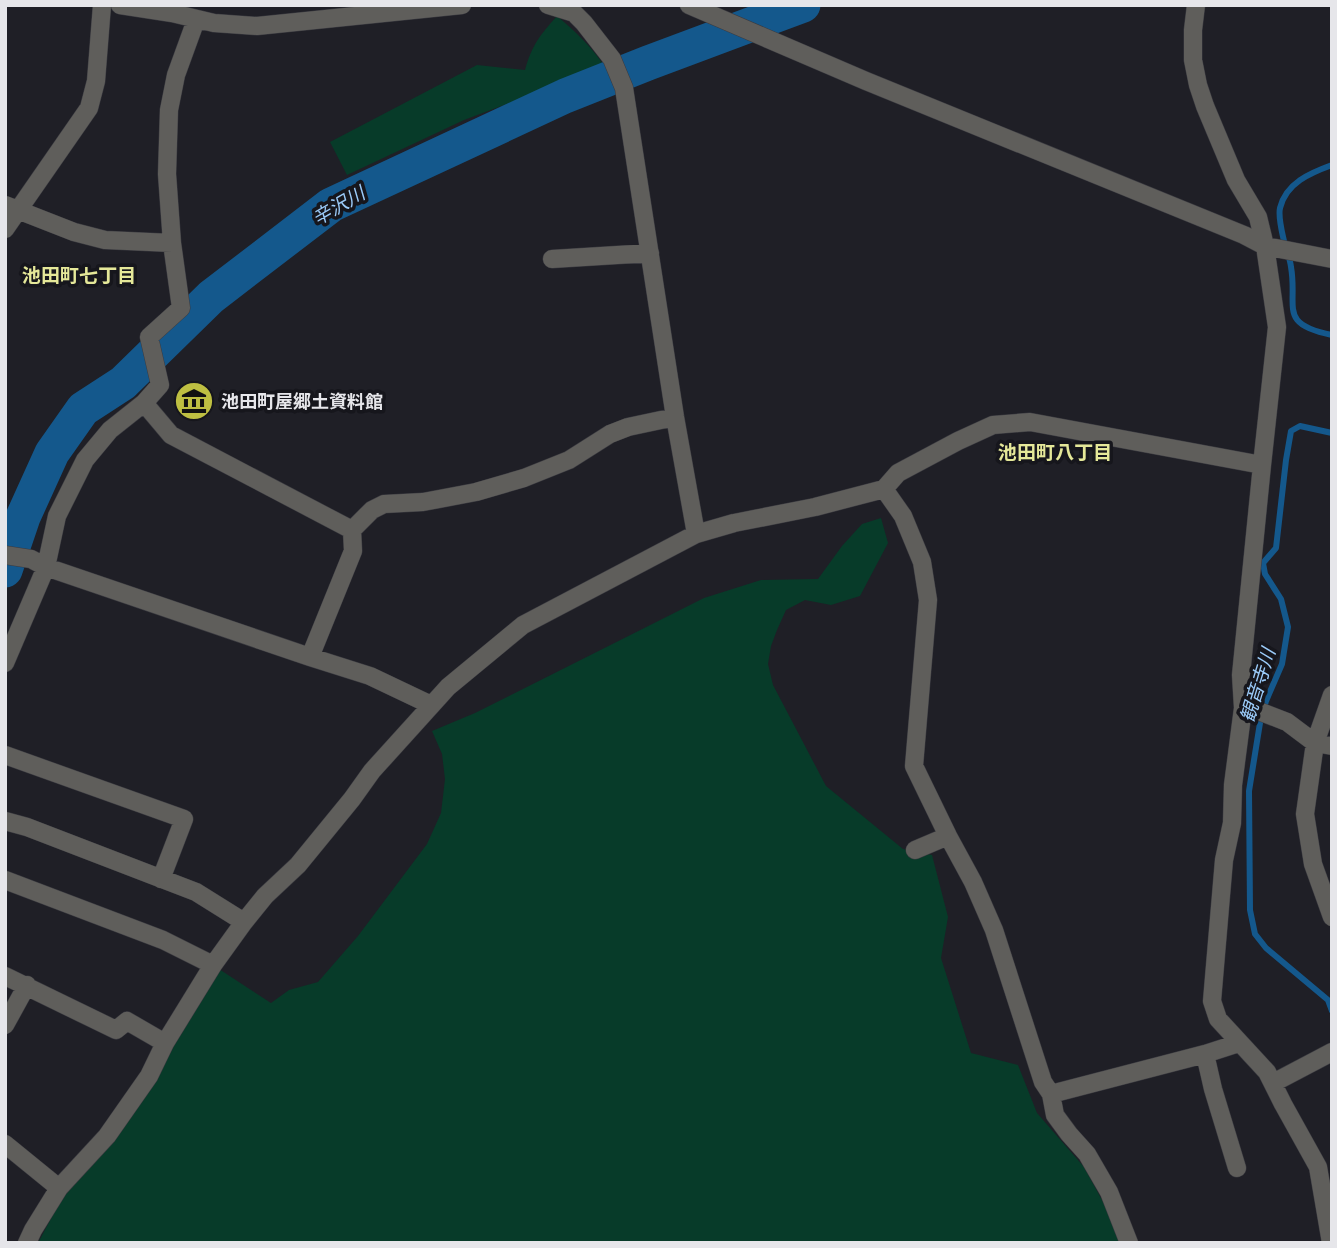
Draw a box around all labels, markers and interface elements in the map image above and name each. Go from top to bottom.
water label: 辛沢川 [308,180,370,229]
district label: 池田町七丁目 [22,263,136,286]
museum icon: 池田町屋郷土資料館 [173,380,215,422]
place label: 池田町屋郷土資料館 [221,390,383,412]
district label: 池田町八丁目 [998,440,1112,463]
water label: 観音寺川 [1235,643,1280,725]

